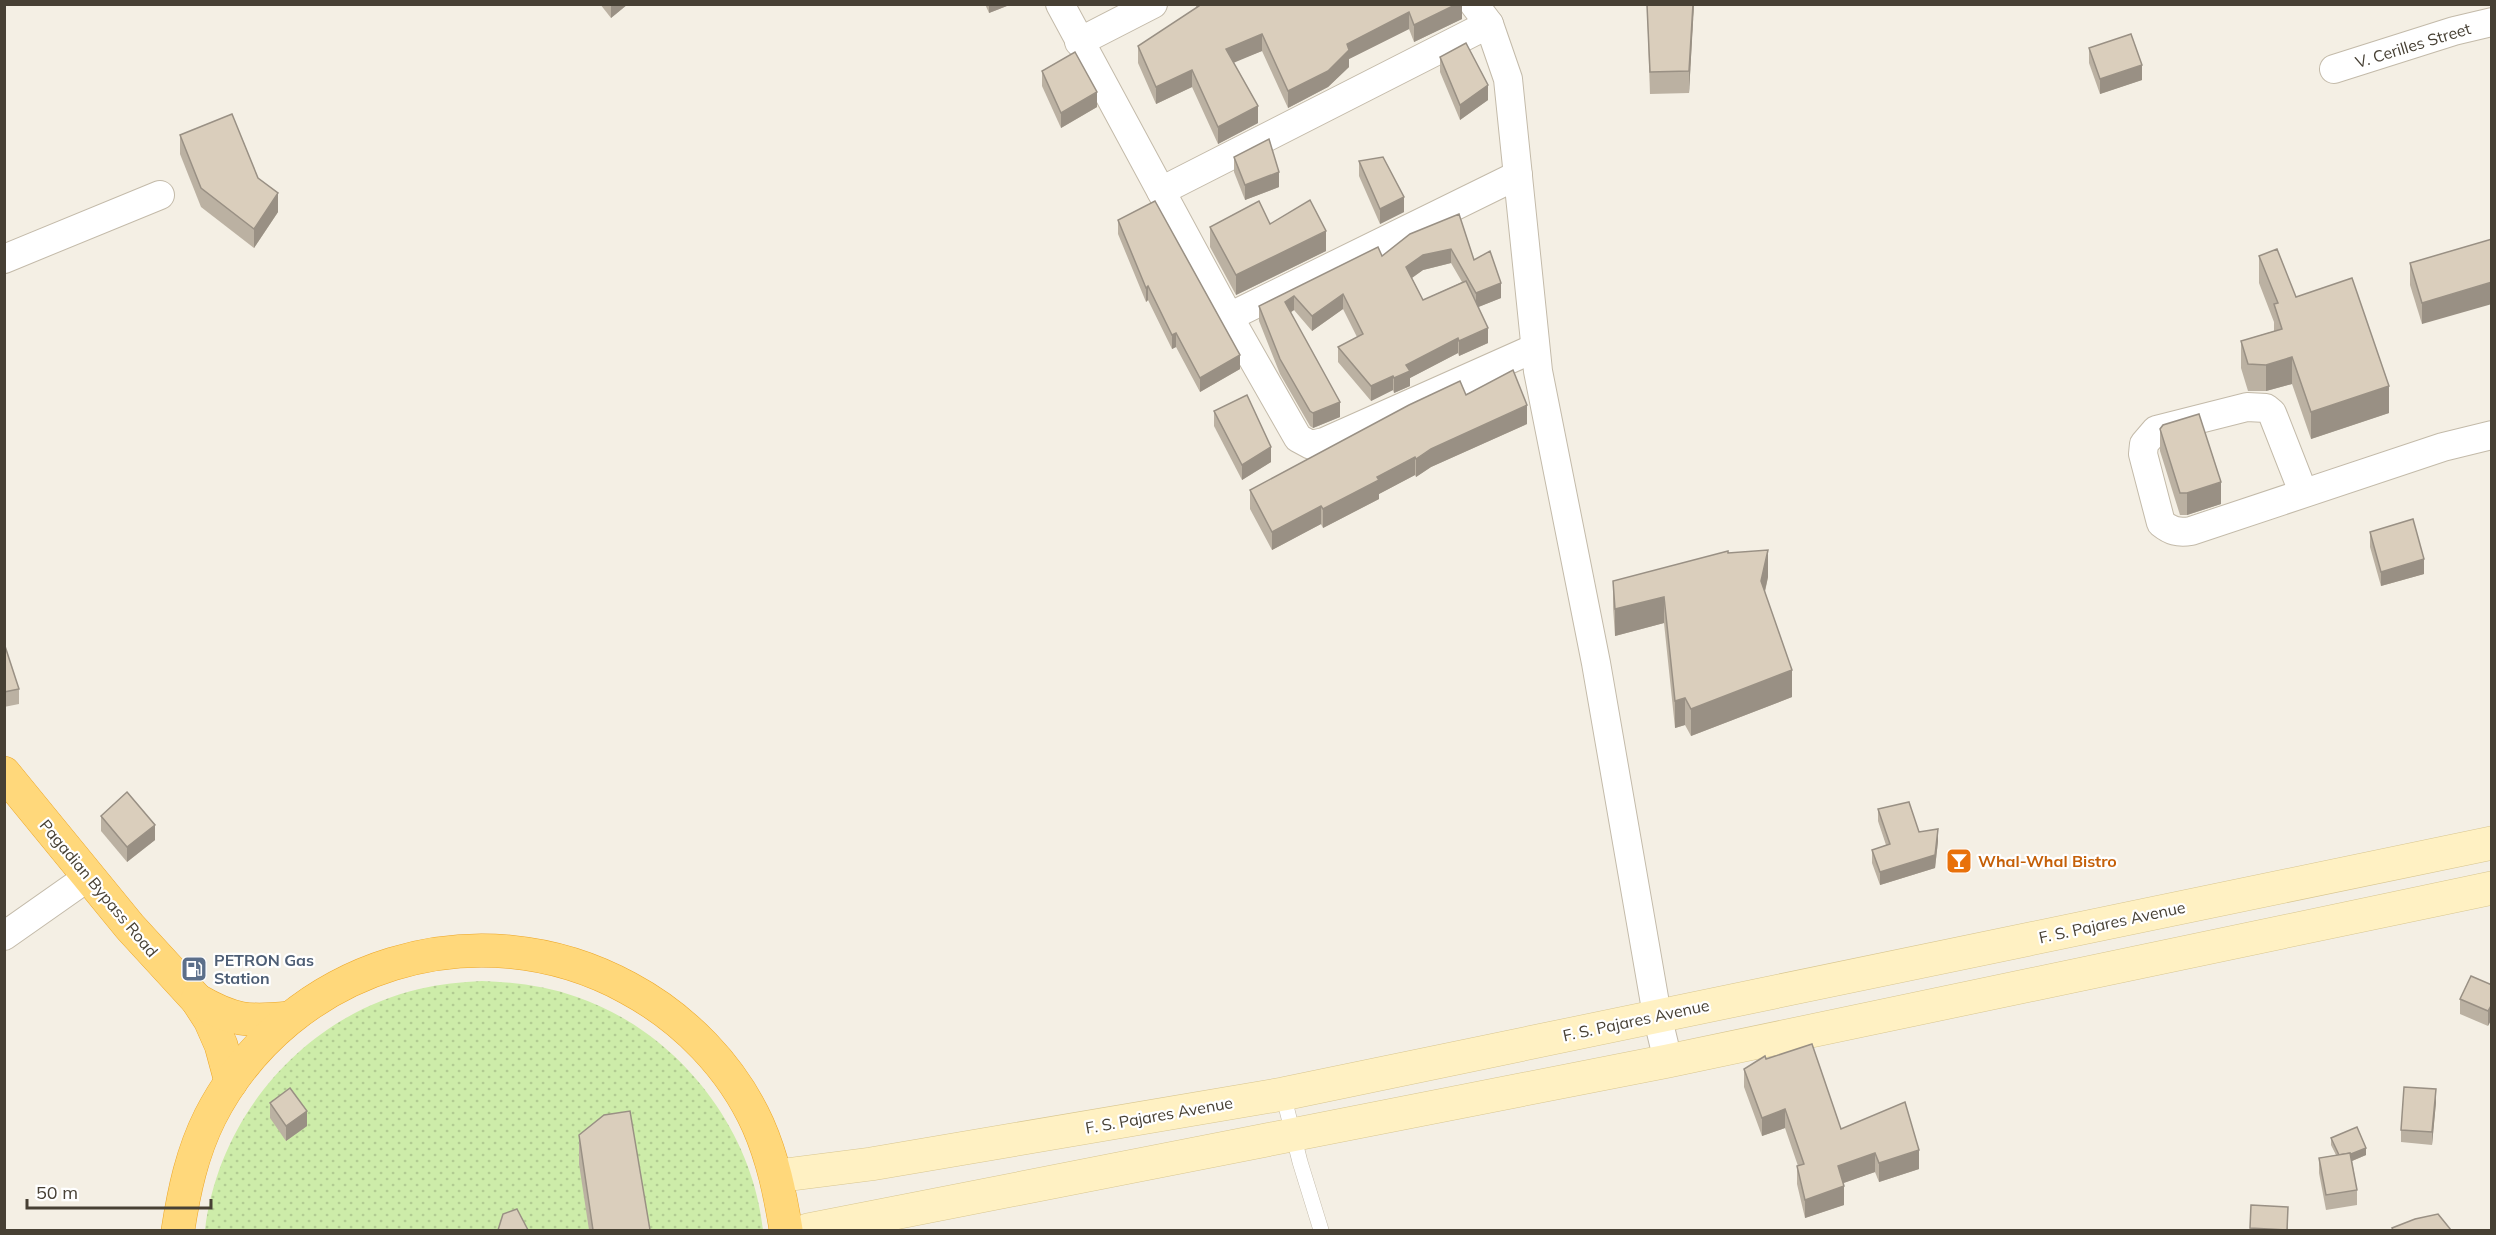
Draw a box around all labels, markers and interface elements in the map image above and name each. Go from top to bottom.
street label: V. Cerilles Street [2353,18,2473,72]
street label: Pagadian Bypass Road [36,815,162,961]
bar icon: Whal-Whal Bistro [1944,846,1974,876]
place label: Whal-Whal Bistro [1978,851,2117,871]
street label: F. S. Pajares Avenue [2037,897,2187,947]
place label: PETRON Gas Station [214,950,314,988]
fuel station icon: PETRON Gas Station [179,954,209,984]
street label: F. S. Pajares Avenue [1561,995,1711,1045]
street label: F. S. Pajares Avenue [1084,1092,1234,1138]
scale bar [27,1172,212,1210]
text: 50 m [36,1181,78,1204]

